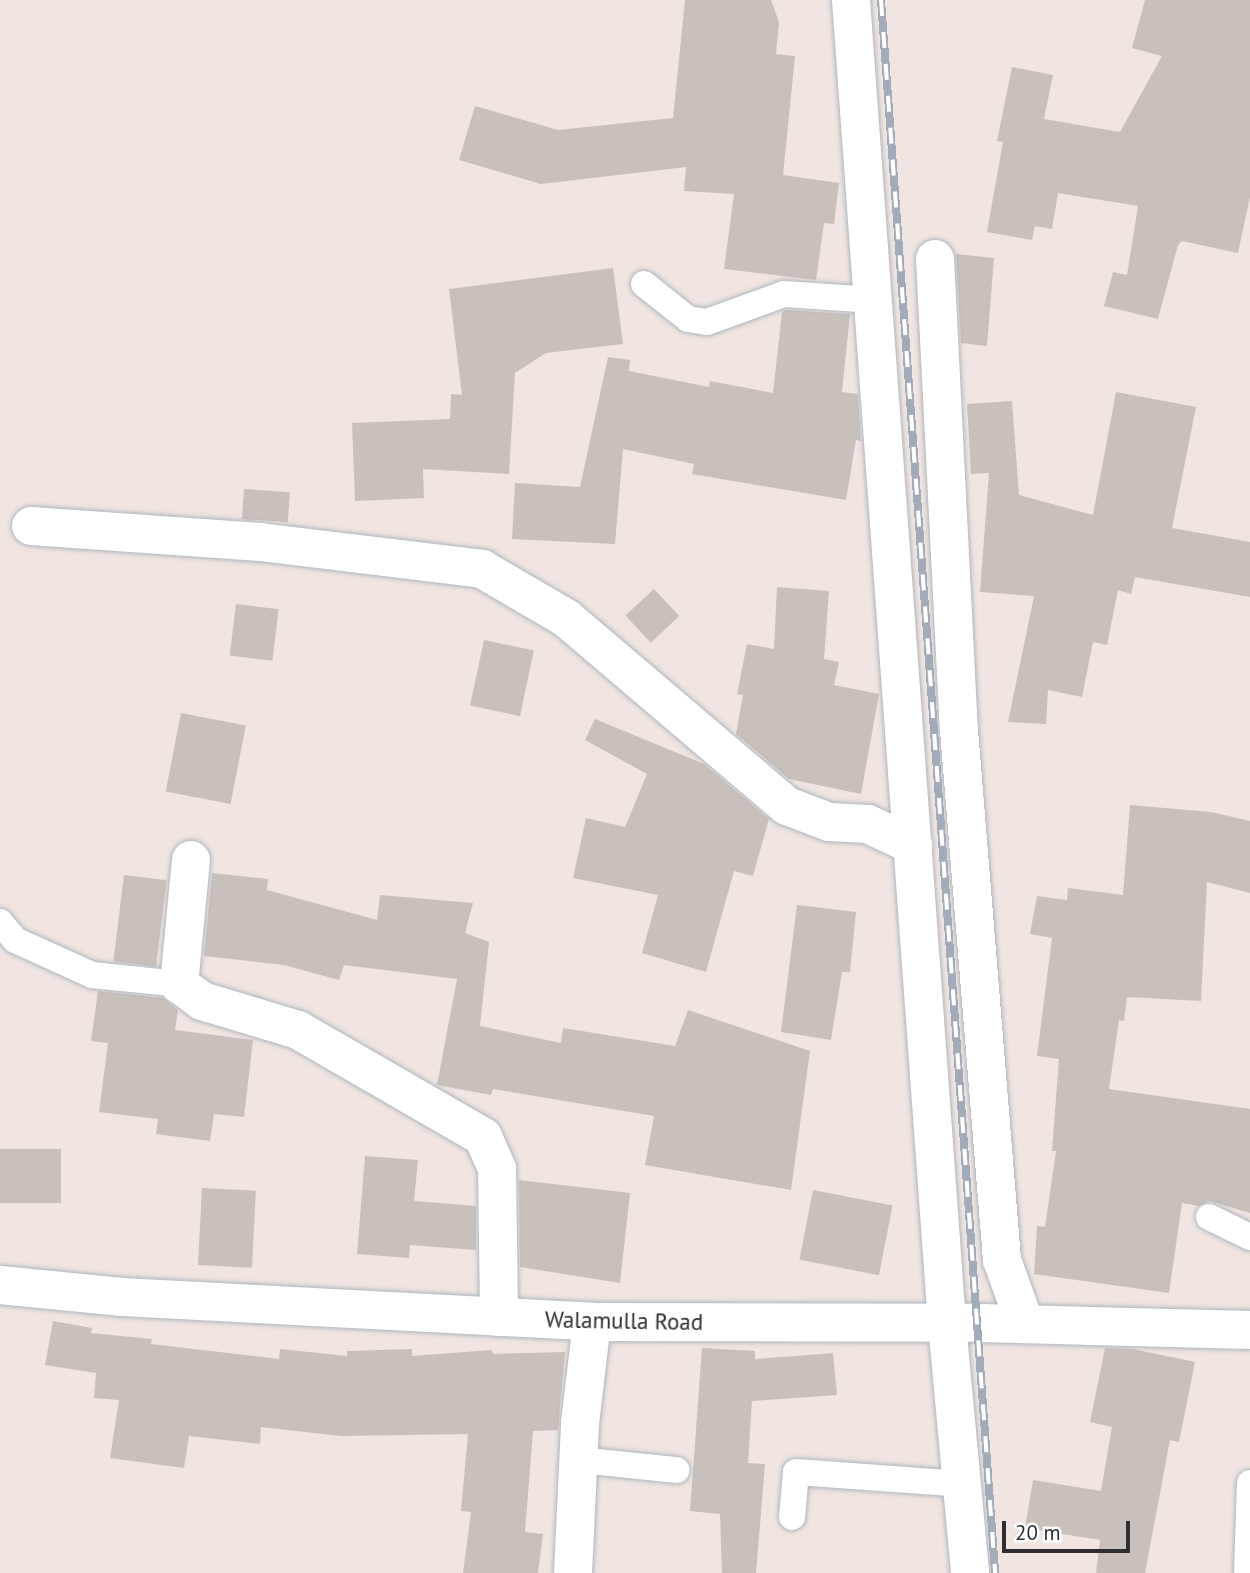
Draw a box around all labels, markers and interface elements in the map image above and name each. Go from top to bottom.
street label: Walamulla Road [545,1306,703,1336]
scale bar [1005,1506,1133,1550]
text: 20 m [1015,1519,1061,1546]

